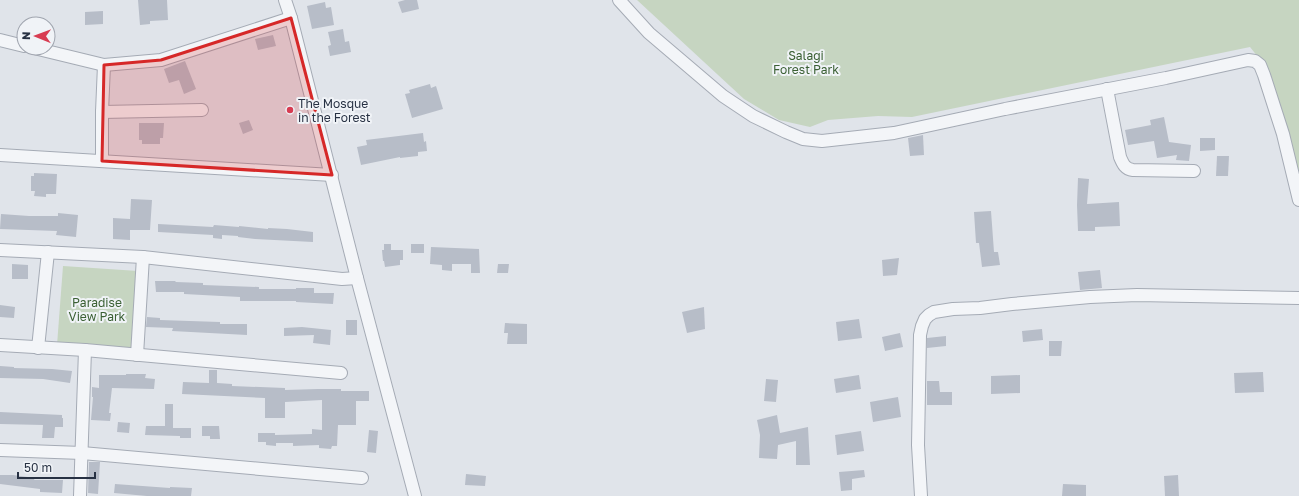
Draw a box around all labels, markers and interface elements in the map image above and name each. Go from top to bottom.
north arrow [16,16,56,56]
text: N [19,32,32,40]
park label: Salagi Forest Park [773,48,839,77]
place label: The Mosque in the Forest [298,96,371,125]
marker: The Mosque in the Forest [285,105,295,115]
park label: Paradise View Park [69,295,126,324]
scale bar [18,454,95,480]
text: 50 m [24,460,52,475]

